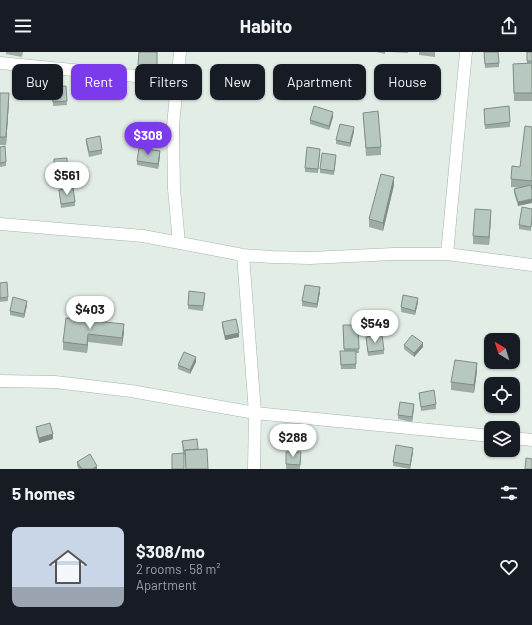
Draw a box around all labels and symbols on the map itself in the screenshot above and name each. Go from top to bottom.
pin: $308 [124,122,172,156]
pin: $561 [43,162,91,196]
pin: $403 [66,296,114,330]
pin: $549 [351,310,399,344]
north arrow [484,333,520,369]
pin: $288 [269,424,317,458]

